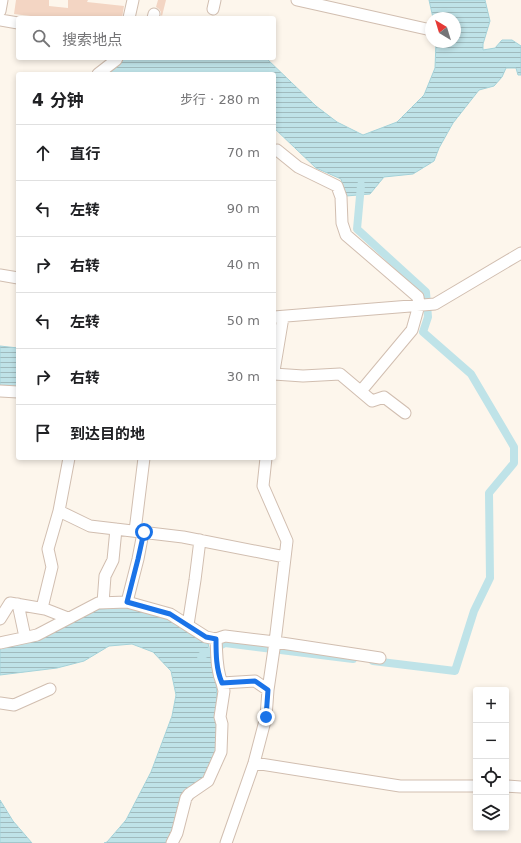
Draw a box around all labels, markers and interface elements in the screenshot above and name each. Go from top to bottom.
north arrow [425,12,461,48]
search box [16,16,276,60]
icon: search [30,27,52,49]
text: 搜索地点 [62,31,122,49]
text: 4 分钟 [32,90,84,110]
text: 步行 · 280 m [180,92,260,107]
icon: ahead [32,142,54,164]
text: 直行 [70,145,100,163]
text: 70 m [227,145,260,160]
icon: left [32,198,54,220]
text: 左转 [70,201,100,219]
text: 90 m [227,201,260,216]
icon: right [32,254,54,276]
text: 右转 [70,257,100,275]
text: 40 m [227,257,260,272]
icon: left [32,310,54,332]
text: 左转 [70,313,100,331]
text: 50 m [227,313,260,328]
icon: right [32,366,54,388]
text: 右转 [70,369,100,387]
text: 30 m [227,369,260,384]
icon: arrive [32,422,54,444]
text: 到达目的地 [70,425,145,443]
route start [135,523,153,541]
map controls [473,687,509,831]
button: + [473,687,509,723]
route end [257,708,275,726]
button: − [473,723,509,759]
button: locate [473,759,509,795]
button: layers [473,795,509,831]

